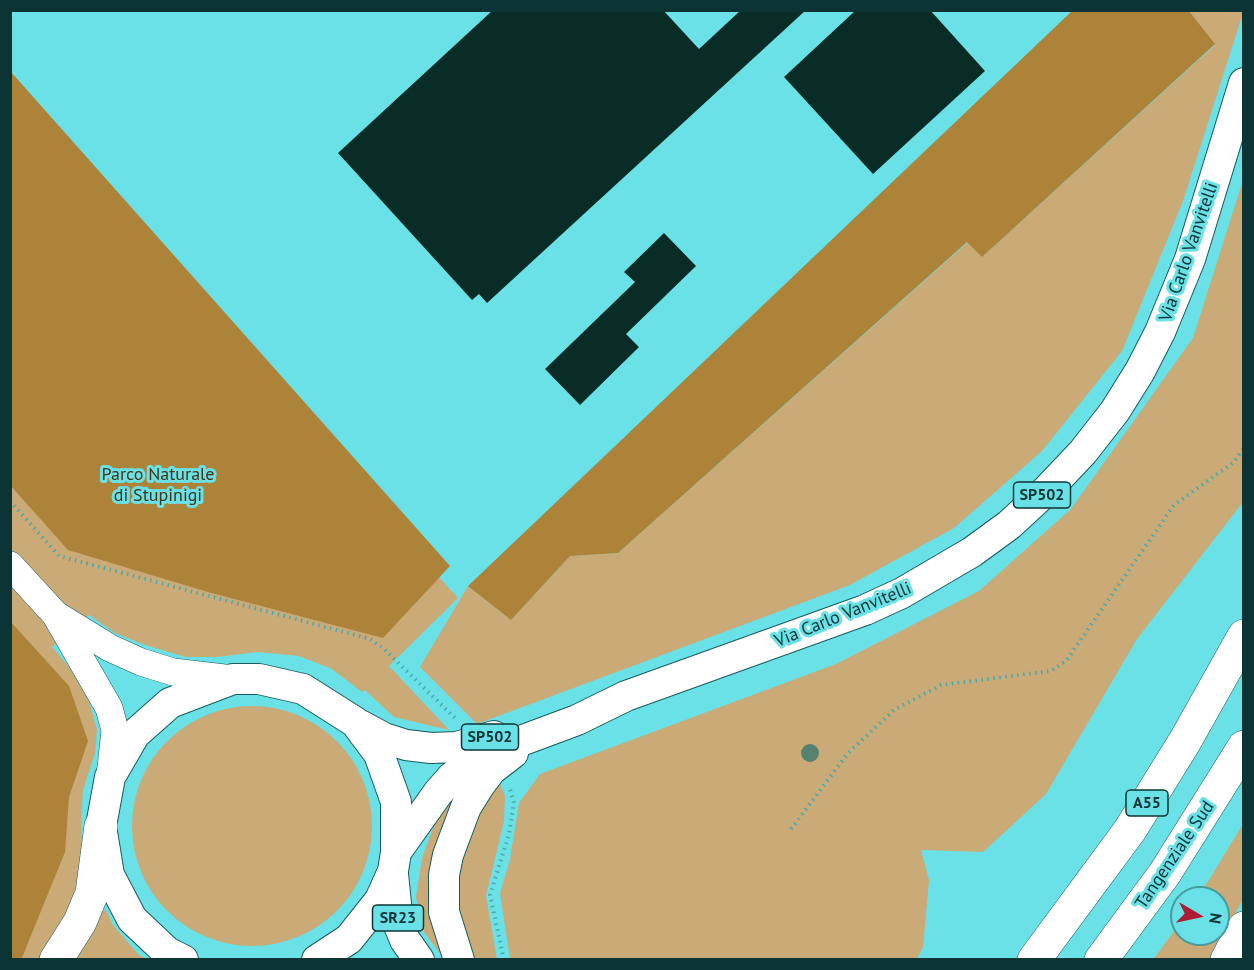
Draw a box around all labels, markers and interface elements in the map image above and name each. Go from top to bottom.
street label: Via Carlo Vanvitelli [1155,180,1223,324]
park label: Parco Naturale di Stupinigi [102,464,214,506]
road number: SP502 [1014,482,1070,508]
street label: Via Carlo Vanvitelli [772,578,914,652]
road number: SP502 [462,724,518,750]
road number: A55 [1126,790,1168,816]
street label: Tangenziale Sud [1131,797,1219,913]
north arrow [1170,886,1230,946]
road number: SR23 [372,905,424,931]
text: N [1205,912,1227,925]

